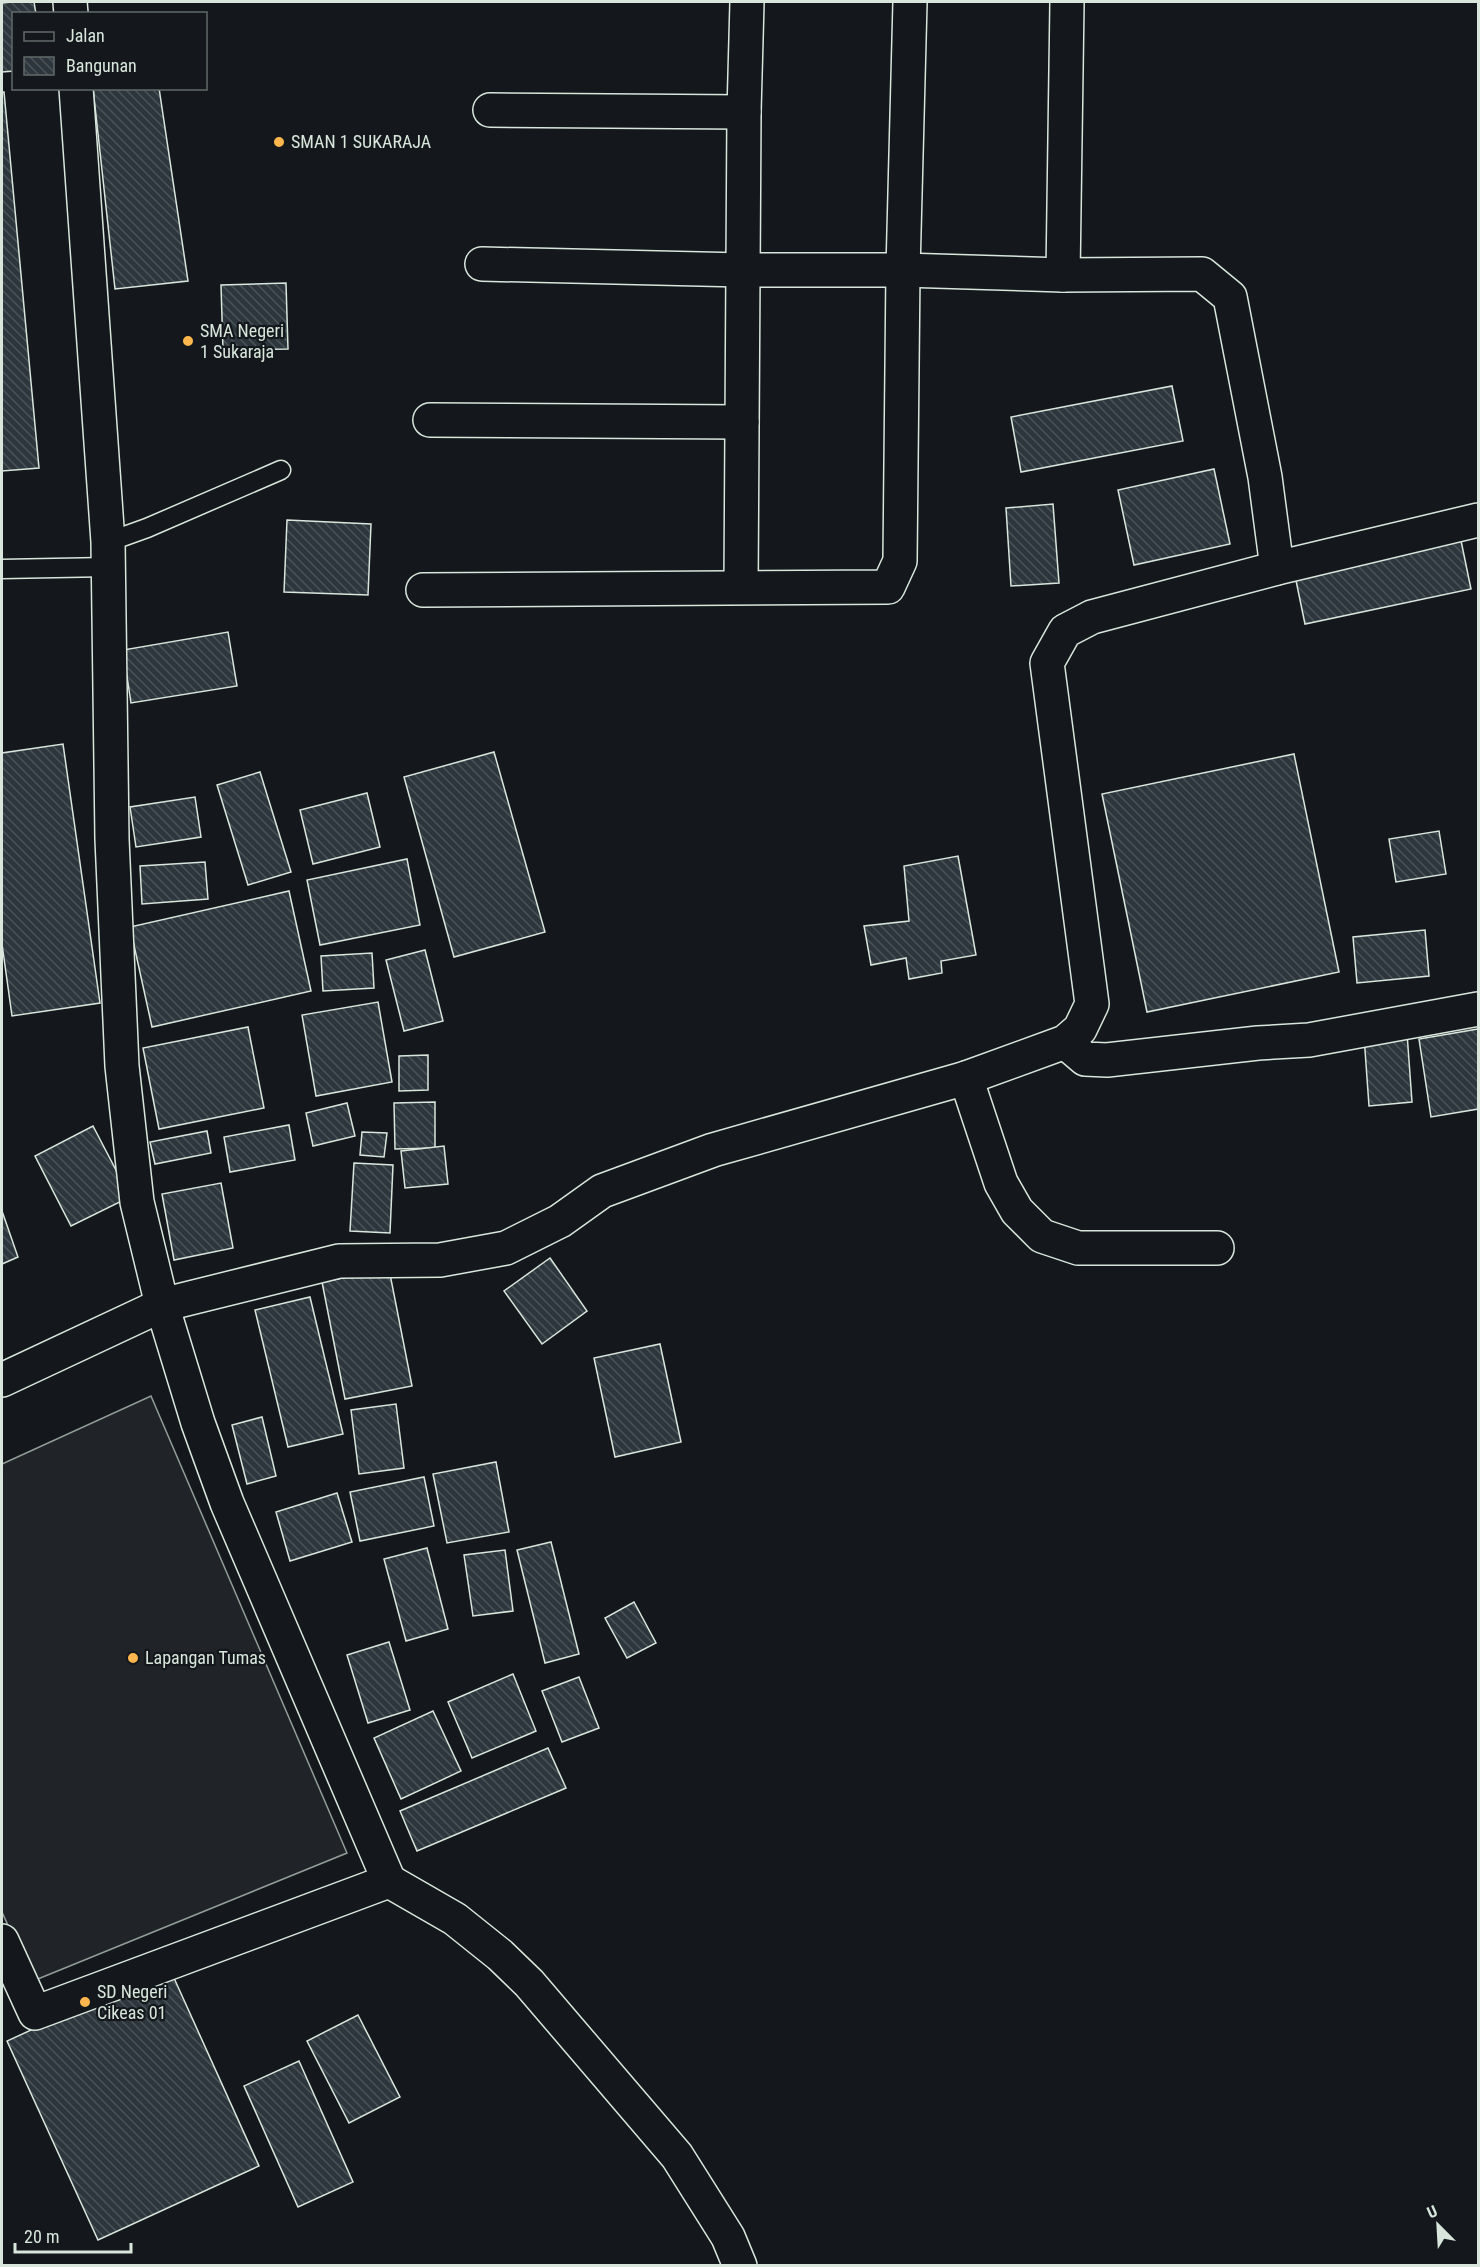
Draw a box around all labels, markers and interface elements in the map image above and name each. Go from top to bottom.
legend [12,12,207,90]
text: Jalan [66,25,105,46]
text: Bangunan [66,55,137,76]
place label: SMAN 1 SUKARAJA [291,131,432,152]
marker: SMAN 1 SUKARAJA [272,135,286,149]
place label: SMA Negeri 1 Sukaraja [200,320,284,362]
marker: SMA Negeri 1 Sukaraja [181,334,195,348]
place label: Lapangan Tumas [145,1647,266,1668]
marker: Lapangan Tumas [126,1651,140,1665]
place label: SD Negeri Cikeas 01 [97,1981,167,2023]
marker: SD Negeri Cikeas 01 [78,1995,92,2009]
north arrow [1408,2195,1468,2255]
text: U [1424,2201,1440,2222]
scale bar [15,2216,130,2254]
text: 20 m [24,2226,59,2247]

